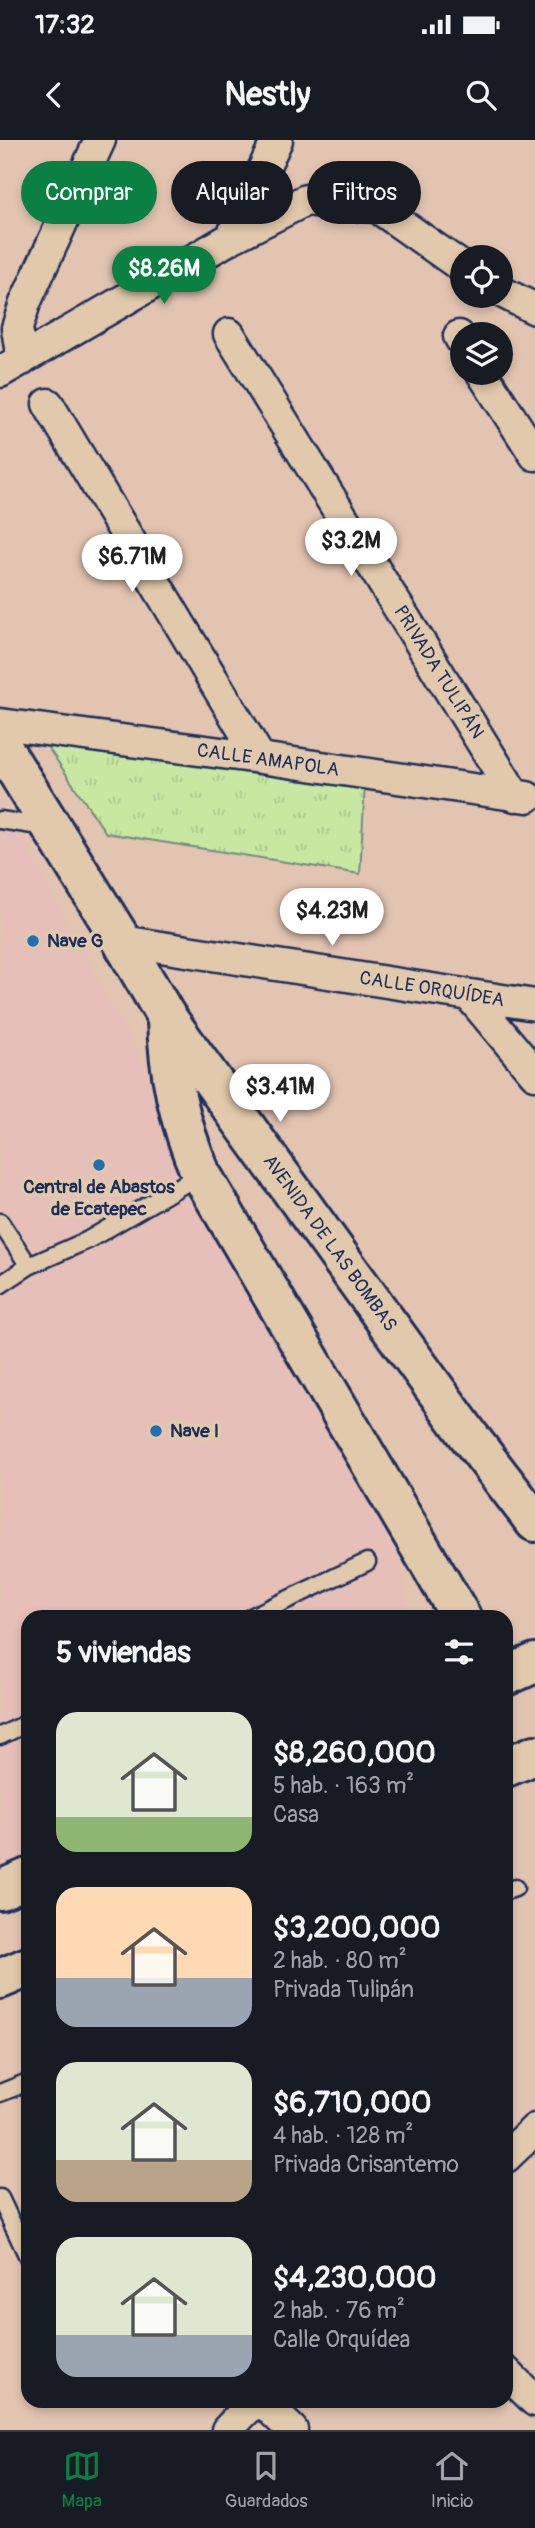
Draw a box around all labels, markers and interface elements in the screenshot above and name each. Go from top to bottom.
text: 17:32 [35,9,95,41]
text: Nestly [225,75,310,115]
icon: back [35,76,73,114]
icon: search [462,76,500,114]
chip: Comprar [21,161,157,224]
chip: Alquilar [171,161,293,224]
chip: Filtros [307,161,421,224]
map controls [450,245,513,385]
button: locate [450,245,513,308]
pin: $8.26M [107,246,221,306]
text: $8.26M [128,254,200,283]
button: layers [450,322,513,385]
pin: $3.2M [302,518,400,578]
text: $3.2M [321,526,381,555]
pin: $6.71M [75,534,189,594]
text: $6.71M [98,542,166,571]
street label: PRIVADA TULIPÁN [388,601,490,743]
street label: CALLE AMAPOLA [195,738,341,782]
pin: $4.23M [275,888,389,948]
text: $4.23M [296,896,368,925]
place label: Nave G [47,929,104,953]
marker: Nave G [25,933,41,949]
street label: CALLE ORQUÍDEA [358,966,506,1012]
pin: $3.41M [223,1065,337,1124]
text: $3.41M [245,1072,315,1101]
street label: AVENIDA DE LAS BOMBAS [258,1150,402,1336]
marker: Central de Abastos de Ecatepec [91,1157,107,1173]
place label: Central de Abastos de Ecatepec [23,1175,175,1221]
place label: Nave I [170,1419,219,1443]
marker: Nave I [148,1423,164,1439]
icon: filters [440,1633,478,1671]
text: 5 viviendas [56,1634,191,1671]
text: $8,260,000 [273,1734,436,1771]
icon: home [112,1740,196,1824]
text: 5 hab. · 163 m² [273,1771,414,1800]
text: Casa [273,1800,319,1829]
text: $3,200,000 [273,1909,440,1946]
icon: home [112,1915,196,1999]
text: 2 hab. · 80 m² [273,1946,407,1975]
text: Privada Tulipán [273,1975,414,2004]
text: $6,710,000 [273,2084,432,2121]
icon: home [112,2090,196,2174]
text: 4 hab. · 128 m² [273,2121,413,2150]
text: Privada Crisantemo [273,2150,459,2179]
text: $4,230,000 [273,2259,436,2296]
icon: home [112,2265,196,2349]
text: 2 hab. · 76 m² [273,2296,405,2325]
text: Calle Orquídea [273,2325,410,2354]
tab: Mapa [61,2447,102,2513]
tab: Guardados [225,2447,308,2513]
tab: Inicio [431,2447,474,2513]

